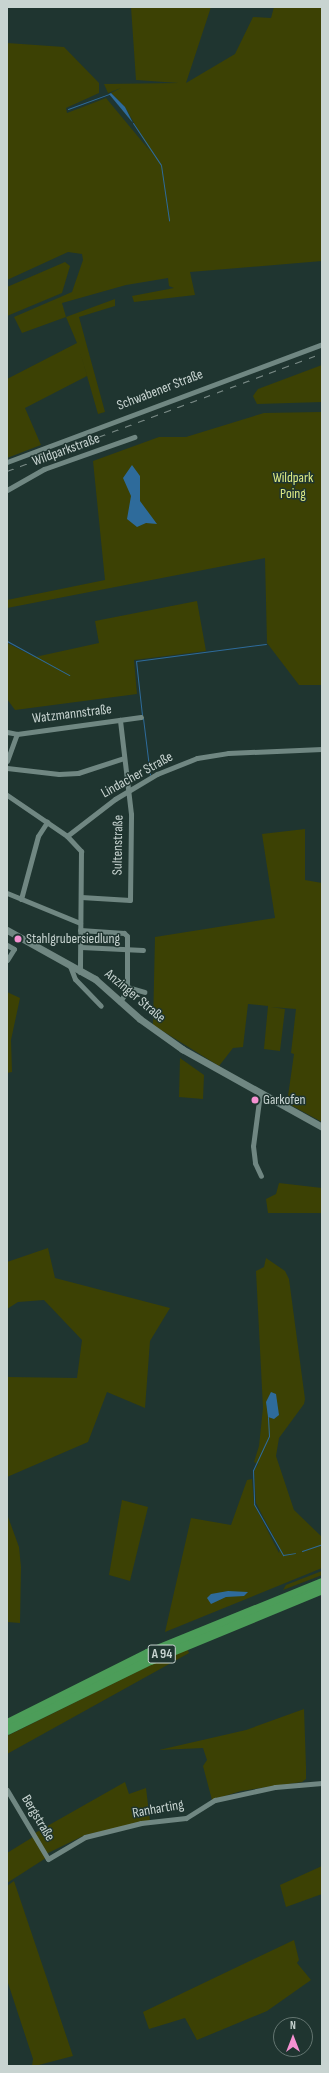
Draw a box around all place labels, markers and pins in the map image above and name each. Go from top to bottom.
place label: Stahlgrubersiedlung [26,931,120,947]
marker: Stahlgrubersiedlung [13,934,23,944]
place label: Garkofen [263,1092,306,1108]
marker: Garkofen [250,1095,260,1105]

